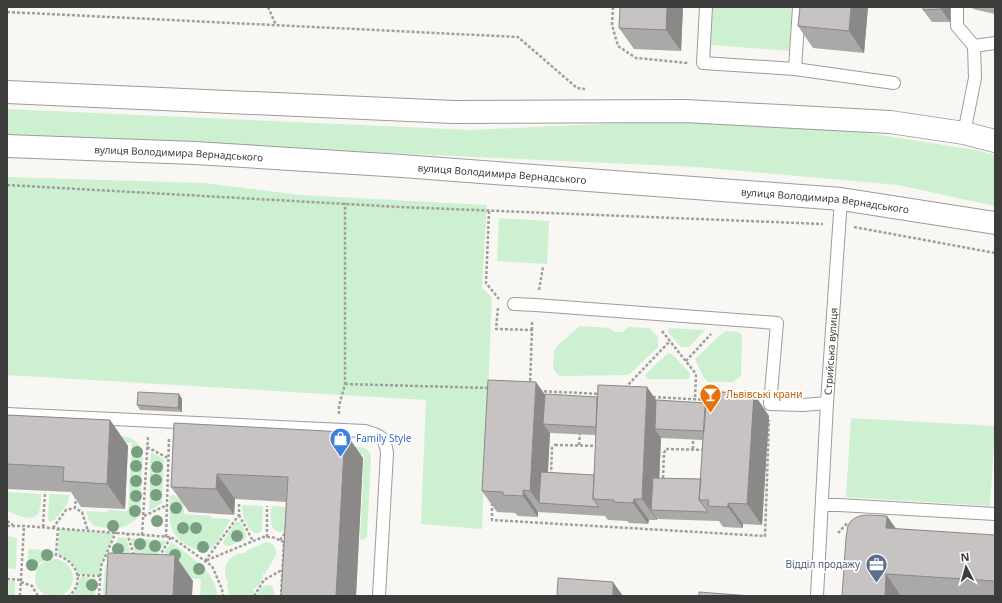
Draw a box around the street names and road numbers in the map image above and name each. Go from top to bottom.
street label: вулиця Володимира Вернадського [94,142,264,164]
street label: вулиця Володимира Вернадського [417,160,587,187]
street label: вулиця Володимира Вернадського [740,185,910,217]
street label: Стрийська вулиця [821,307,841,395]

